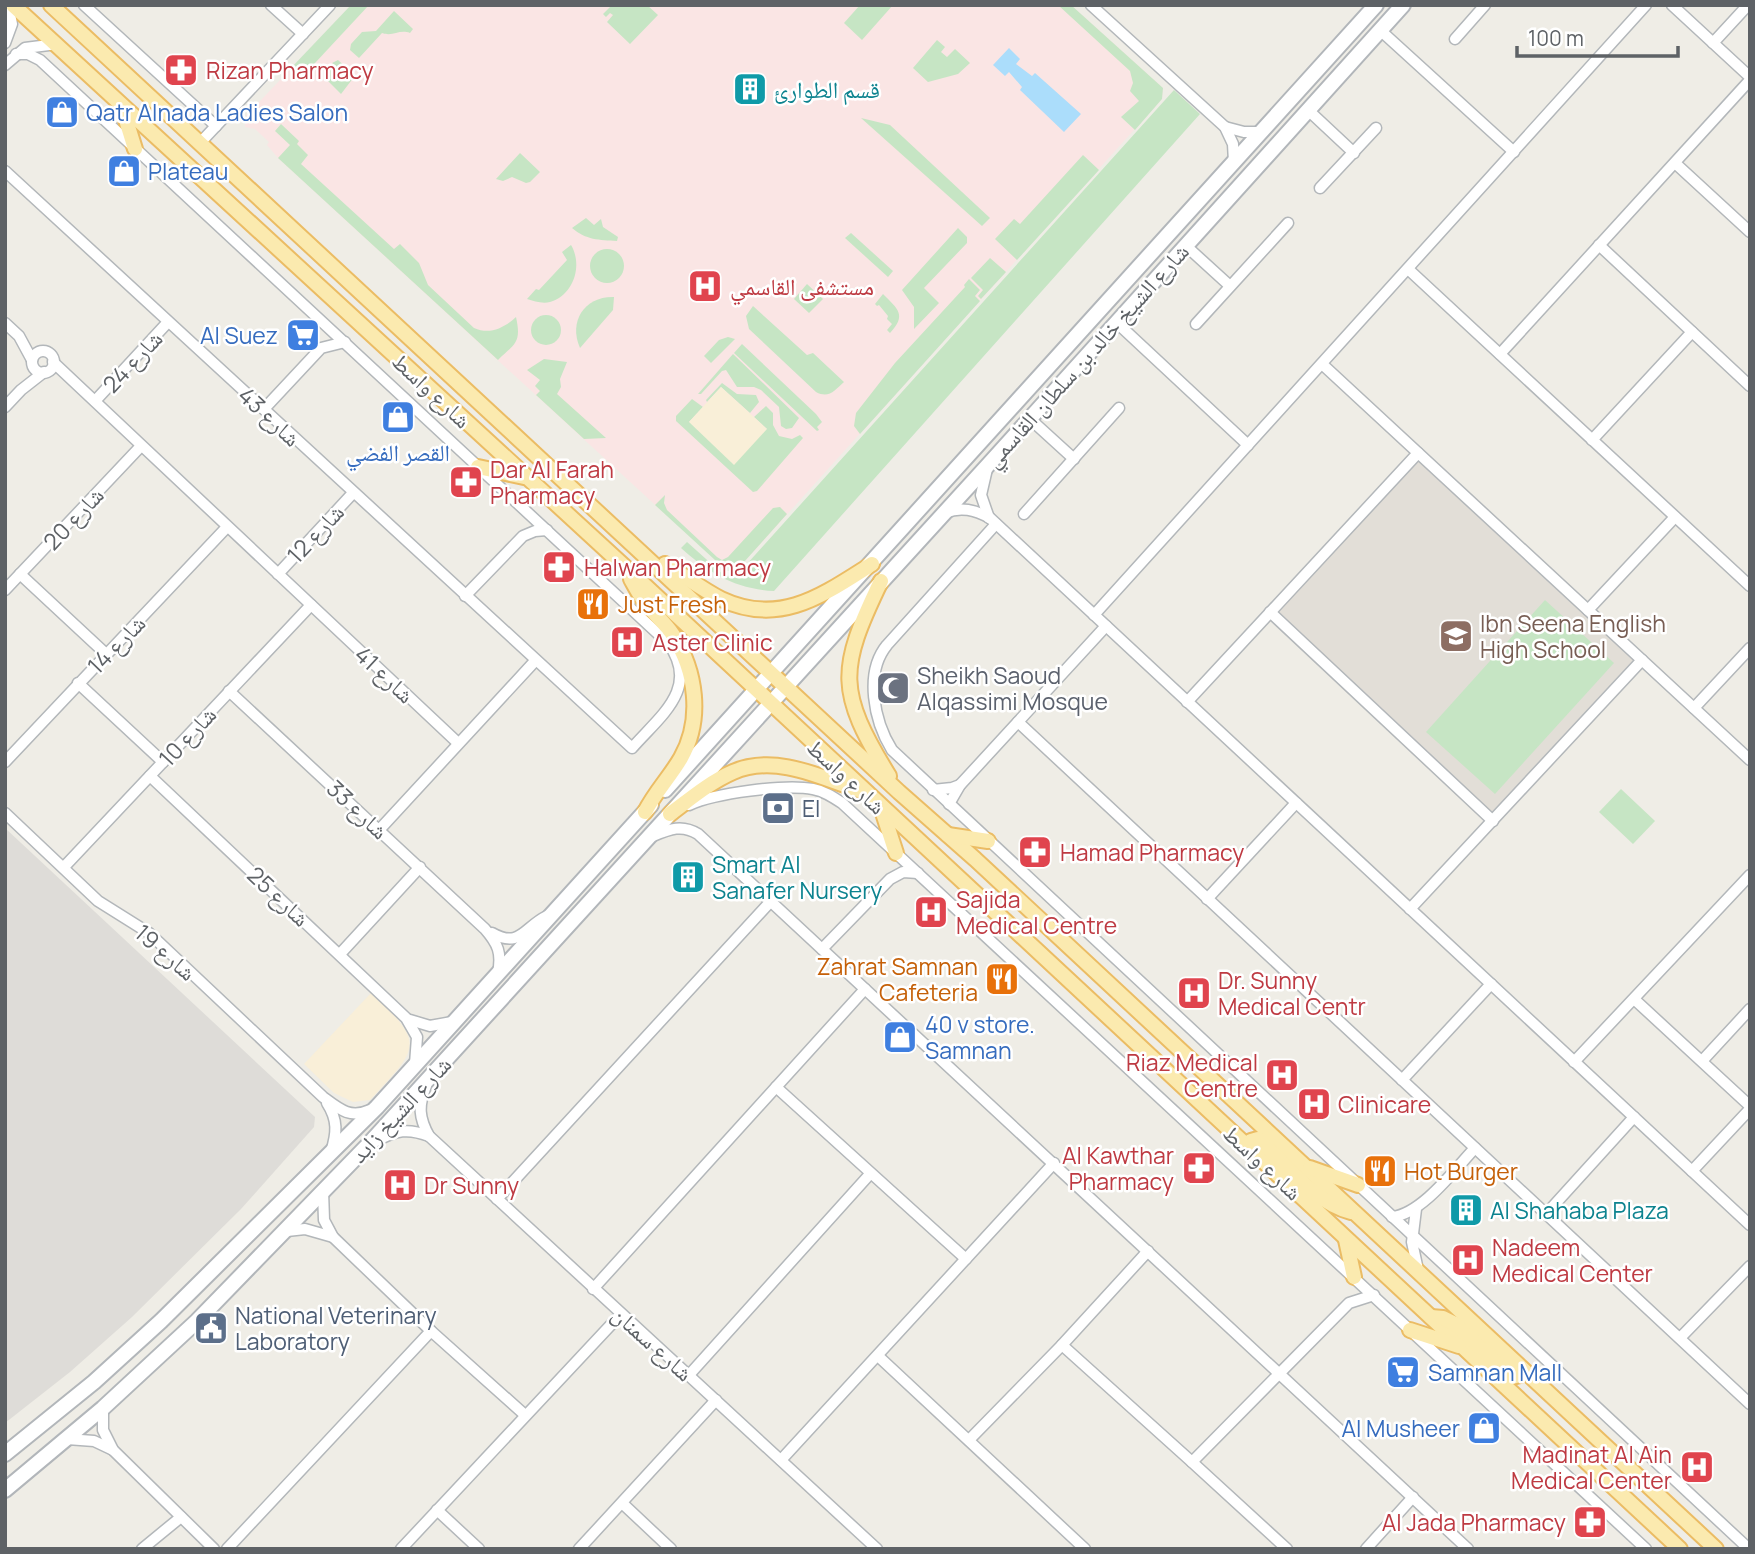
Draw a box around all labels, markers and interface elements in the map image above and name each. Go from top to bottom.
scale bar [1517,14,1678,58]
text: 100 m [1528,24,1584,52]
pharmacy icon: Rizan Pharmacy [162,51,200,89]
place label: Rizan Pharmacy [206,54,374,86]
building icon: قسم الطوارئ [731,70,769,108]
place label: قسم الطوارئ [774,73,880,106]
shop icon: Qatr Alnada Ladies Salon [43,93,81,131]
place label: Qatr Alnada Ladies Salon [86,96,348,128]
shop icon: Plateau [105,152,143,190]
place label: Plateau [148,155,228,187]
street label: شارع الشيخ خالد بن سلطان القاسمي [976,236,1198,477]
hospital icon: مستشفى القاسمي [686,267,724,305]
place label: مستشفى القاسمي [730,270,874,306]
supermarket icon: Al Suez [284,316,322,354]
place label: Al Suez [200,319,278,351]
street label: شارع 24 [95,323,169,399]
street label: شارع واسط [385,345,479,435]
street label: شارع 43 [232,379,308,453]
shop icon: القصر الفضي [379,398,417,436]
place label: القصر الفضي [346,436,450,472]
place label: Dar Al Farah Pharmacy [490,453,614,511]
pharmacy icon: Dar Al Farah Pharmacy [447,463,485,501]
street label: شارع 20 [36,479,110,557]
street label: شارع 12 [279,496,351,570]
pharmacy icon: Halwan Pharmacy [540,548,578,586]
place label: Halwan Pharmacy [584,551,771,583]
restaurant icon: Just Fresh [574,585,612,623]
place label: Just Fresh [618,588,727,620]
street label: شارع 14 [80,607,152,681]
place label: Ibn Seena English High School [1480,607,1666,665]
school or university icon: Ibn Seena English High School [1437,617,1475,655]
hospital icon: Aster Clinic [608,623,646,661]
place label: Aster Clinic [652,626,773,658]
street label: شارع 41 [348,638,422,710]
place label: Sheikh Saoud Alqassimi Mosque [917,659,1108,717]
mosque icon: Sheikh Saoud Alqassimi Mosque [874,669,912,707]
street label: شارع 10 [151,699,223,773]
street label: شارع واسط [800,731,894,821]
street label: شارع 33 [320,772,396,846]
bank icon: EI [759,789,797,827]
place label: EI [802,792,820,824]
pharmacy icon: Hamad Pharmacy [1016,833,1054,871]
place label: Hamad Pharmacy [1060,836,1244,868]
place label: Smart Al Sanafer Nursery [712,848,882,906]
building icon: Smart Al Sanafer Nursery [669,858,707,896]
street label: شارع 25 [241,859,317,933]
place label: Sajida Medical Centre [956,883,1117,941]
hospital icon: Sajida Medical Centre [912,893,950,931]
street label: شارع 19 [128,916,204,988]
place label: Zahrat Samnan Cafeteria [816,950,978,1008]
restaurant icon: Zahrat Samnan Cafeteria [983,960,1021,998]
place label: Dr. Sunny Medical Centr [1218,964,1366,1022]
hospital icon: Dr. Sunny Medical Centr [1175,974,1213,1012]
place label: 40 v store. Samnan [925,1008,1035,1066]
shop icon: 40 v store. Samnan [881,1018,919,1056]
place label: Riaz Medical Centre [1126,1046,1258,1104]
street label: شارع الشيخ زايد [342,1049,458,1169]
hospital icon: Riaz Medical Centre [1263,1056,1301,1094]
hospital icon: Clinicare [1295,1085,1333,1123]
place label: Clinicare [1338,1088,1431,1120]
street label: شارع واسط [1216,1117,1310,1207]
place label: Al Kawthar Pharmacy [1062,1139,1174,1197]
pharmacy icon: Al Kawthar Pharmacy [1180,1149,1218,1187]
restaurant icon: Hot Burger [1361,1152,1399,1190]
place label: Hot Burger [1404,1155,1518,1187]
hospital icon: Dr Sunny [381,1166,419,1204]
place label: Dr Sunny [424,1169,519,1201]
building icon: Al Shahaba Plaza [1447,1191,1485,1229]
place label: Al Shahaba Plaza [1490,1194,1669,1226]
place label: Nadeem Medical Center [1492,1231,1653,1289]
hospital icon: Nadeem Medical Center [1449,1241,1487,1279]
street label: شارع سمنان [606,1298,700,1388]
place label: National Veterinary Laboratory [235,1299,437,1357]
public building icon: National Veterinary Laboratory [192,1309,230,1347]
supermarket icon: Samnan Mall [1384,1353,1422,1391]
place label: Samnan Mall [1428,1356,1562,1388]
shop icon: Al Musheer [1465,1409,1503,1447]
place label: Al Musheer [1342,1412,1460,1444]
place label: Madinat Al Ain Medical Center [1511,1438,1672,1496]
hospital icon: Madinat Al Ain Medical Center [1678,1448,1716,1486]
pharmacy icon: Al Jada Pharmacy [1571,1503,1609,1541]
place label: Al Jada Pharmacy [1382,1506,1566,1538]

